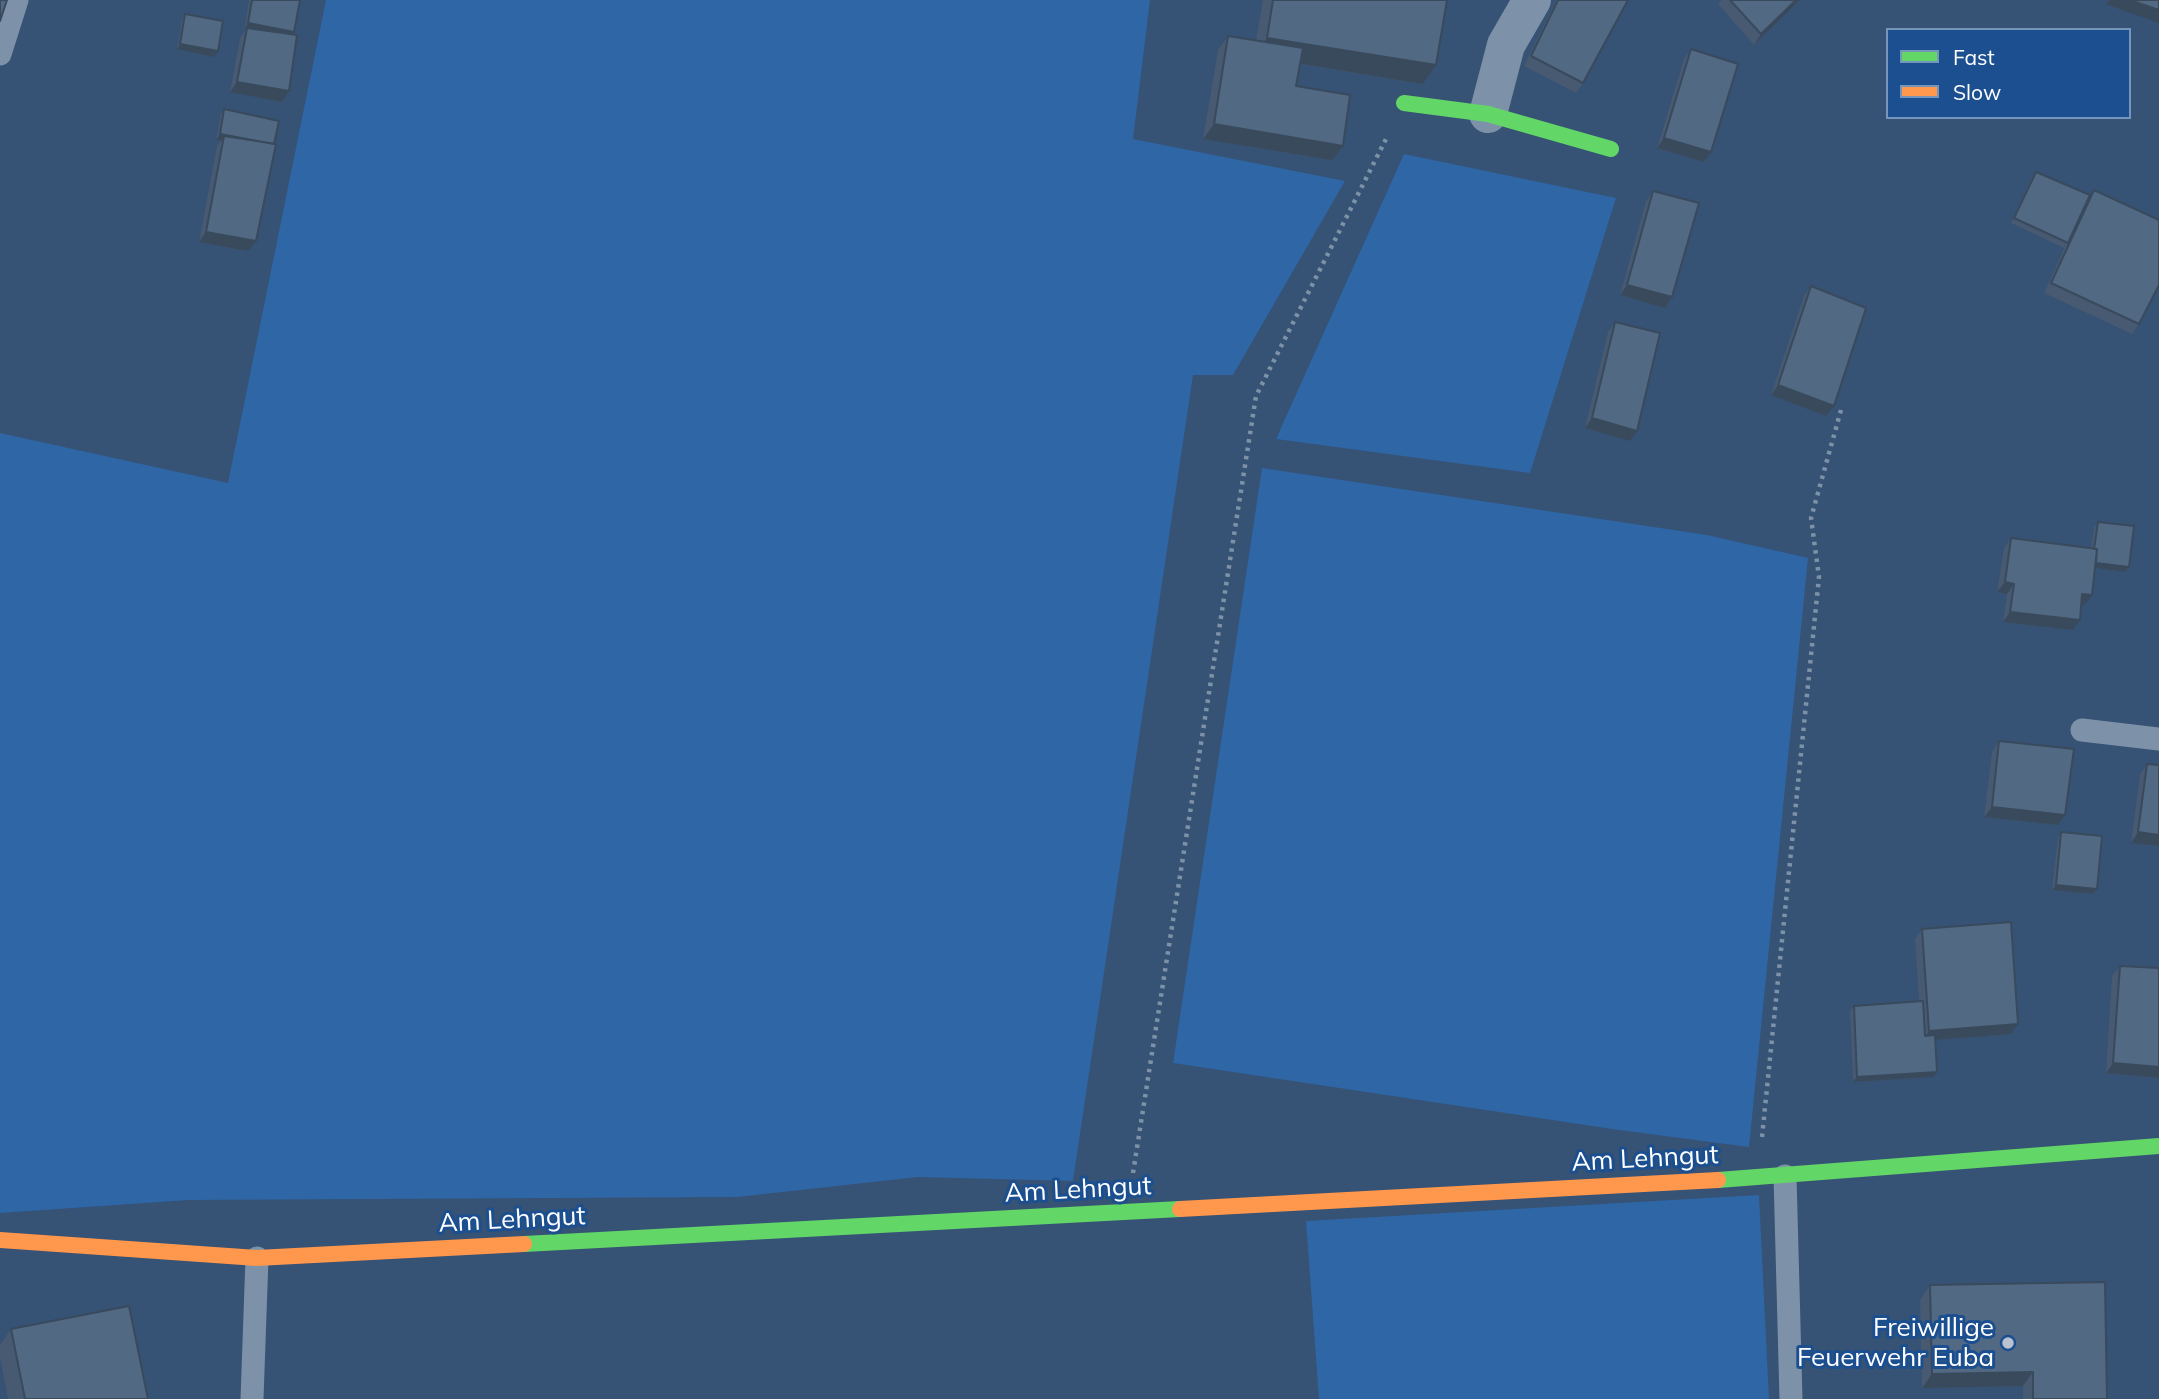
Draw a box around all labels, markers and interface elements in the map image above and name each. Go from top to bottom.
legend [1886,28,2131,119]
text: Fast [1953,44,1995,70]
text: Slow [1953,79,2001,105]
street label: Am Lehngut [1571,1140,1719,1178]
street label: Am Lehngut [1004,1171,1152,1209]
street label: Am Lehngut [438,1201,586,1239]
place label: Freiwillige Feuerwehr Euba [1797,1312,1994,1374]
marker: Freiwillige Feuerwehr Euba [2000,1335,2016,1351]

